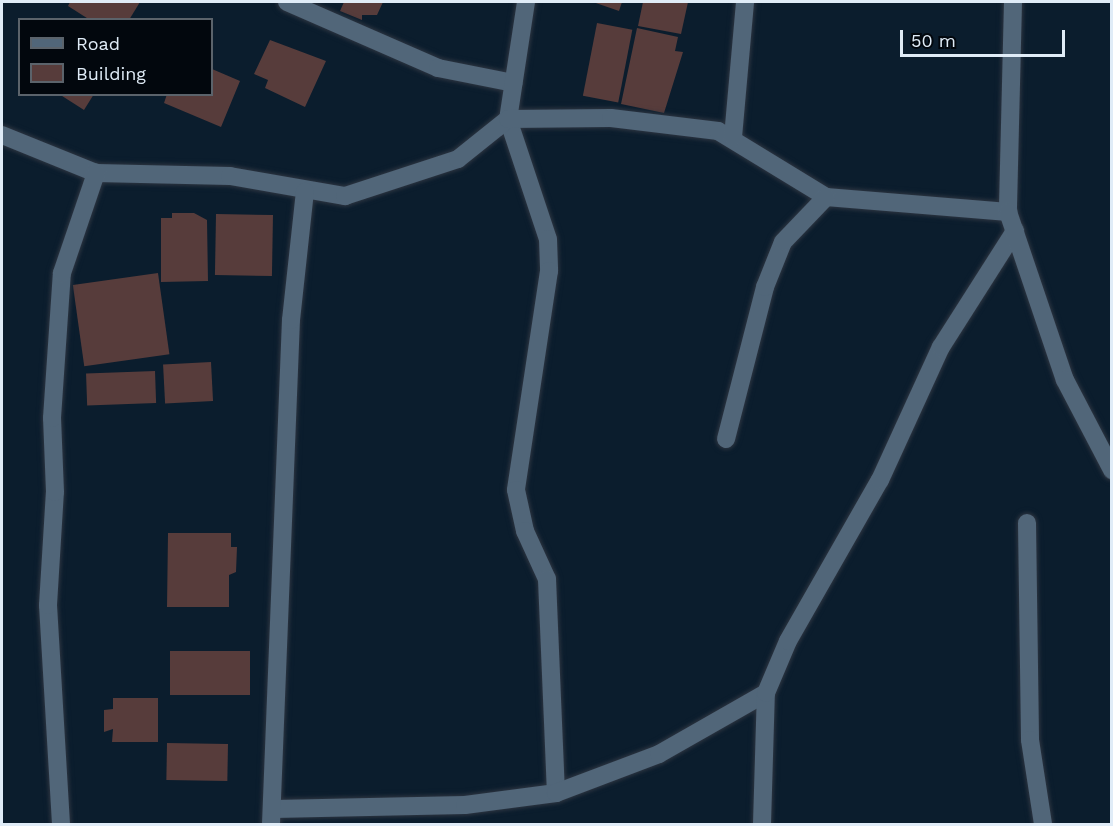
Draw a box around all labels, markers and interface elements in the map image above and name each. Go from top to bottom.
legend [18,18,213,96]
scale bar [903,18,1068,56]
text: 50 m [911,30,956,51]
text: Road [76,33,120,54]
text: Building [76,63,146,84]

